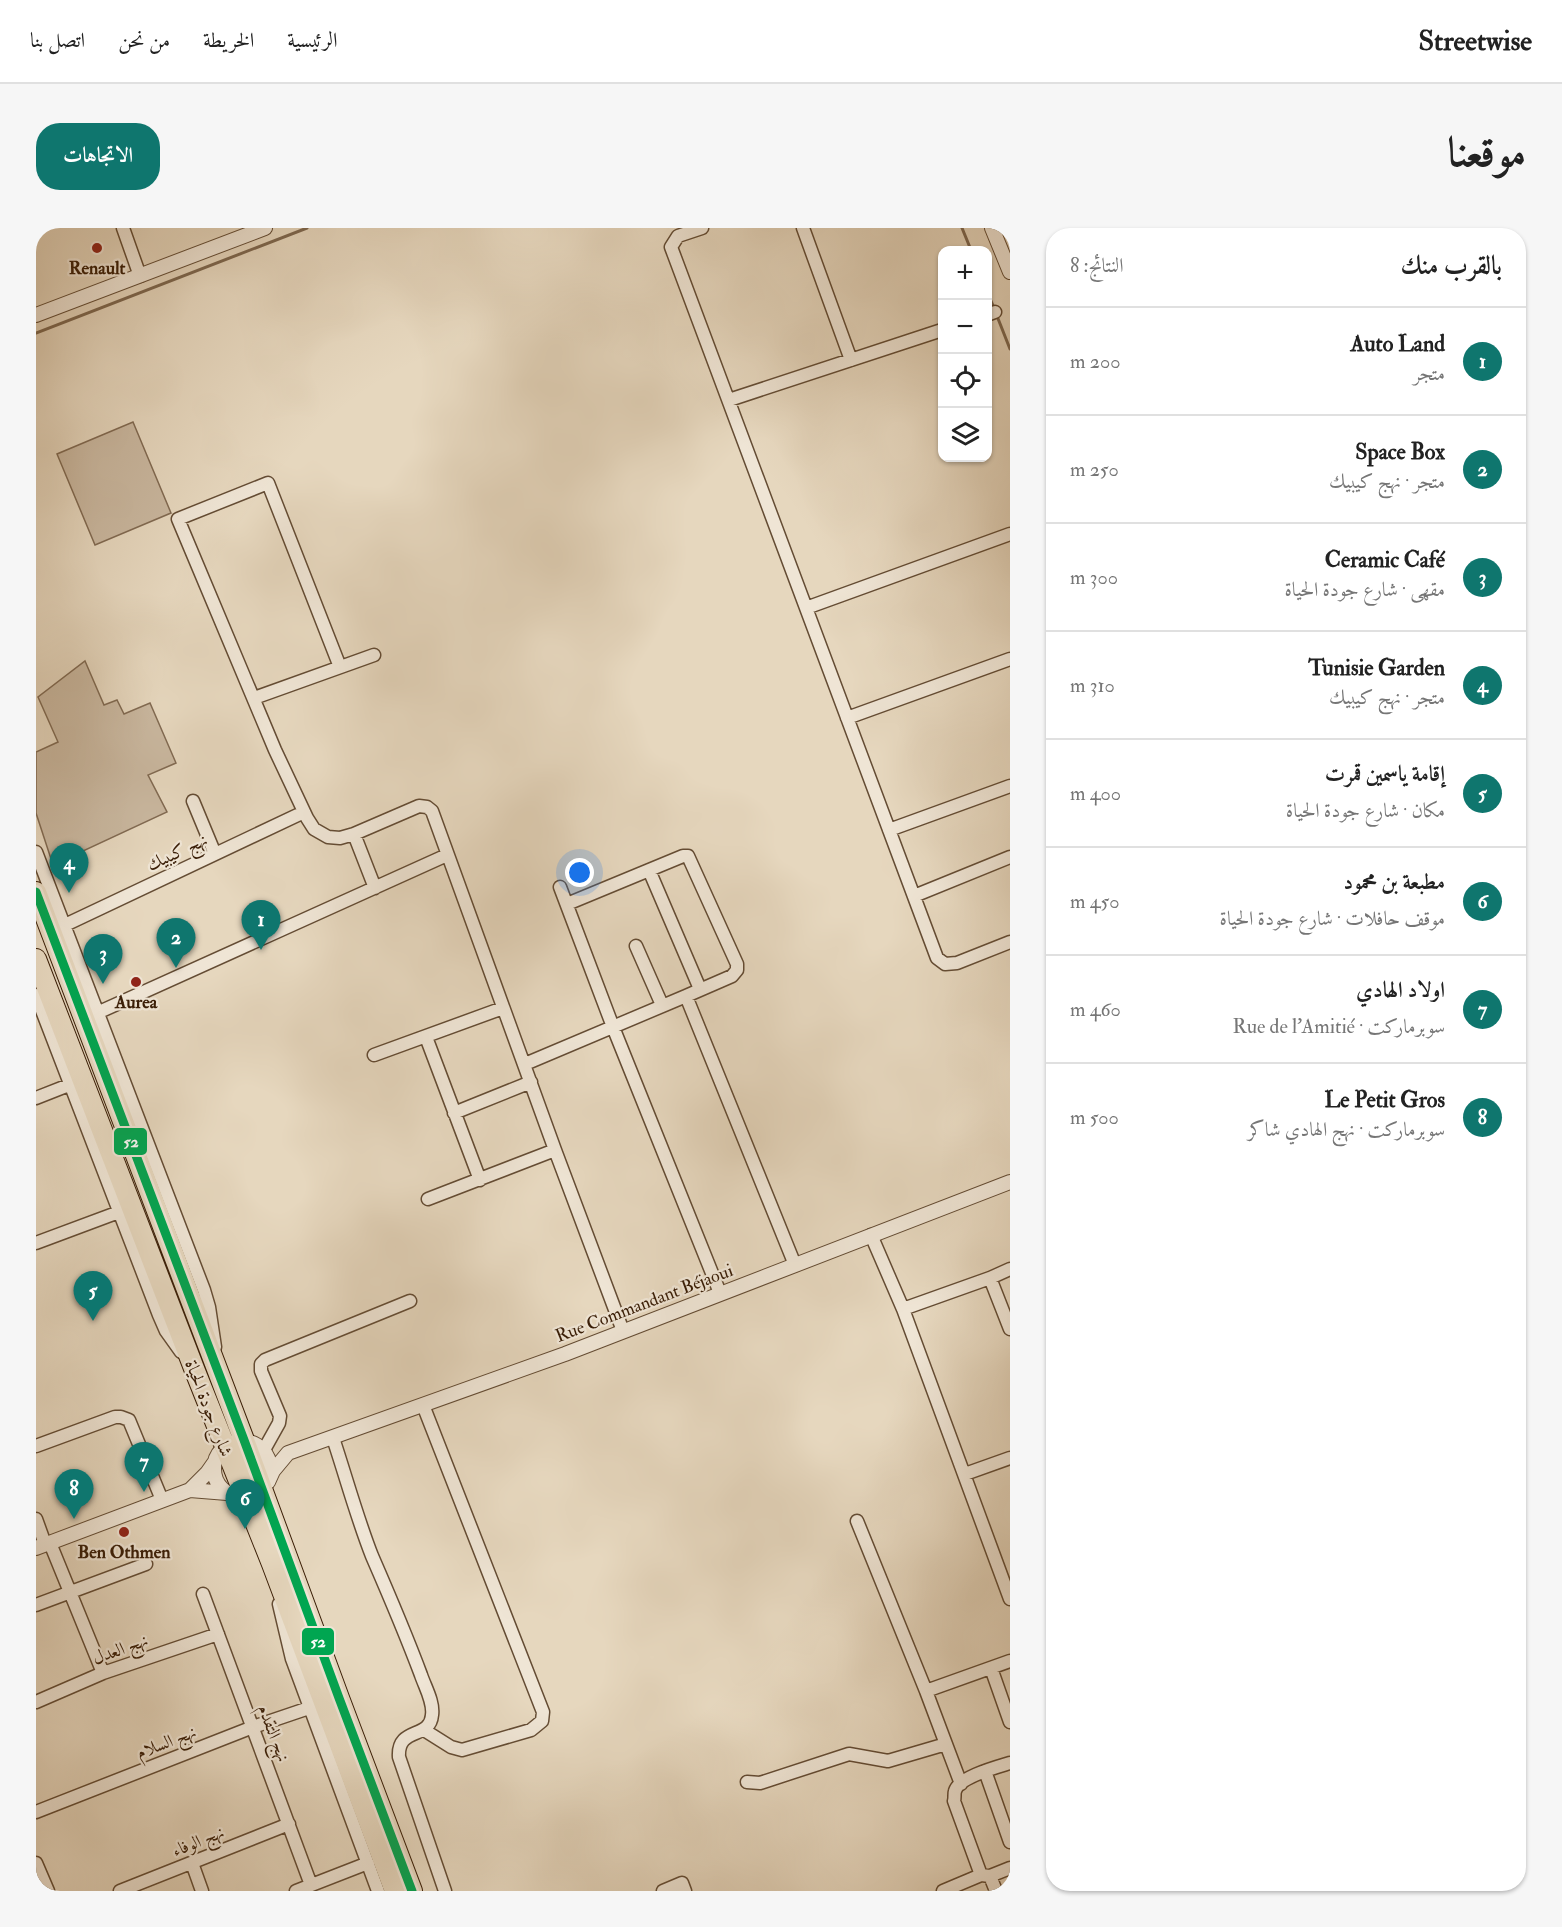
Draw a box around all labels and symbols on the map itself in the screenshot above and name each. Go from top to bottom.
marker: Renault [90,241,104,255]
place label: Renault [69,257,125,280]
street label: نهج كيبيك [143,828,213,880]
pin: 4 [50,844,88,893]
your location [565,858,594,887]
pin: 1 [242,900,280,950]
pin: 2 [156,918,196,968]
pin: 3 [84,934,122,984]
marker: Aurea [129,975,143,989]
place label: Aurea [114,991,158,1014]
line badge: 52 [113,1127,148,1156]
text: 52 [123,1132,139,1152]
street label: Rue Commandant Béjaoui [552,1259,736,1348]
pin: 5 [74,1272,112,1321]
street label: شارع جودة الحياة [177,1356,238,1461]
pin: 7 [124,1442,164,1492]
pin: 8 [54,1470,93,1519]
pin: 6 [226,1480,264,1529]
marker: Ben Othmen [117,1525,131,1539]
place label: Ben Othmen [77,1541,171,1564]
line badge: 52 [301,1627,335,1656]
street label: نهج العدل [89,1629,153,1674]
text: 52 [310,1632,326,1652]
street label: نهج التقدم [248,1701,295,1767]
street label: نهج السلام [133,1720,201,1768]
street label: نهج الوفاء [169,1821,229,1866]

